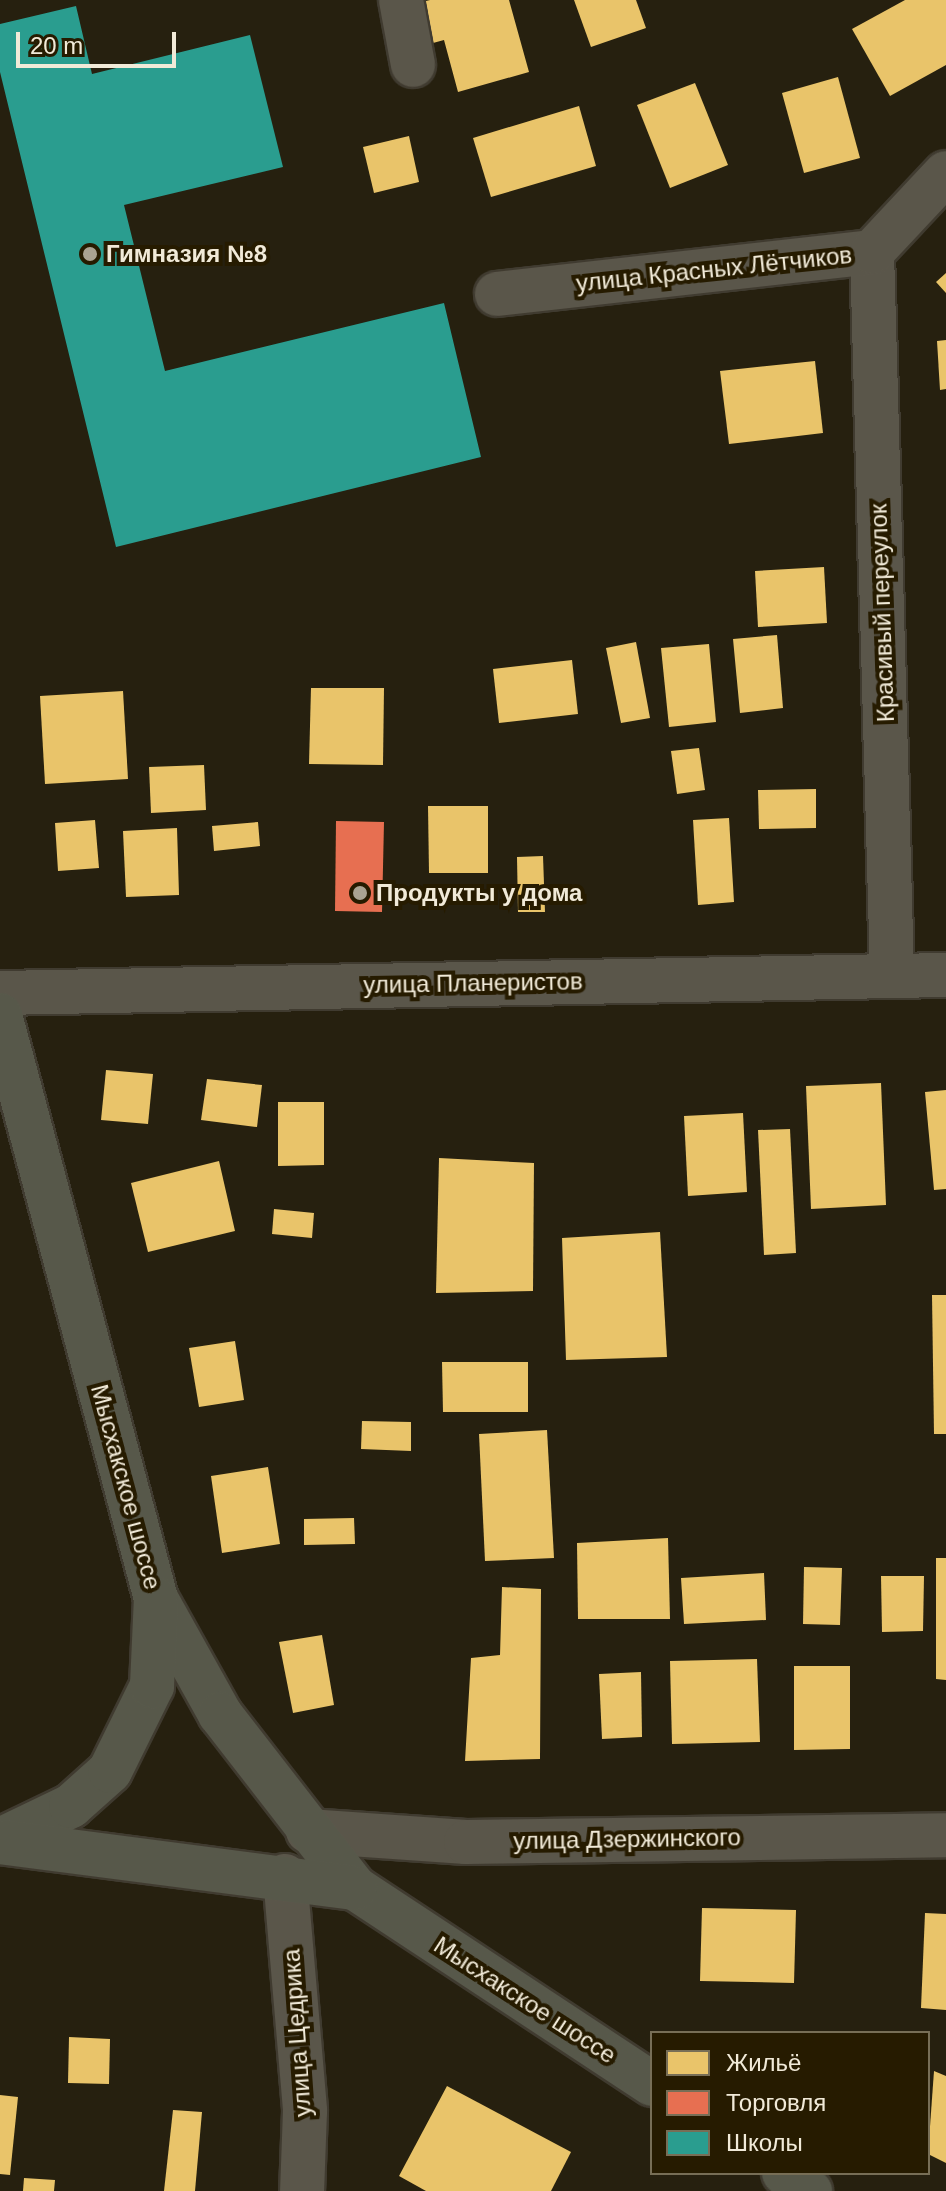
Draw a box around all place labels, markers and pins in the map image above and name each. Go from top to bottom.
place label: Гимназия №8 [106,240,267,268]
marker: Гимназия №8 [81,245,99,263]
place label: Продукты у дома [376,879,582,907]
marker: Продукты у дома [351,884,369,902]

